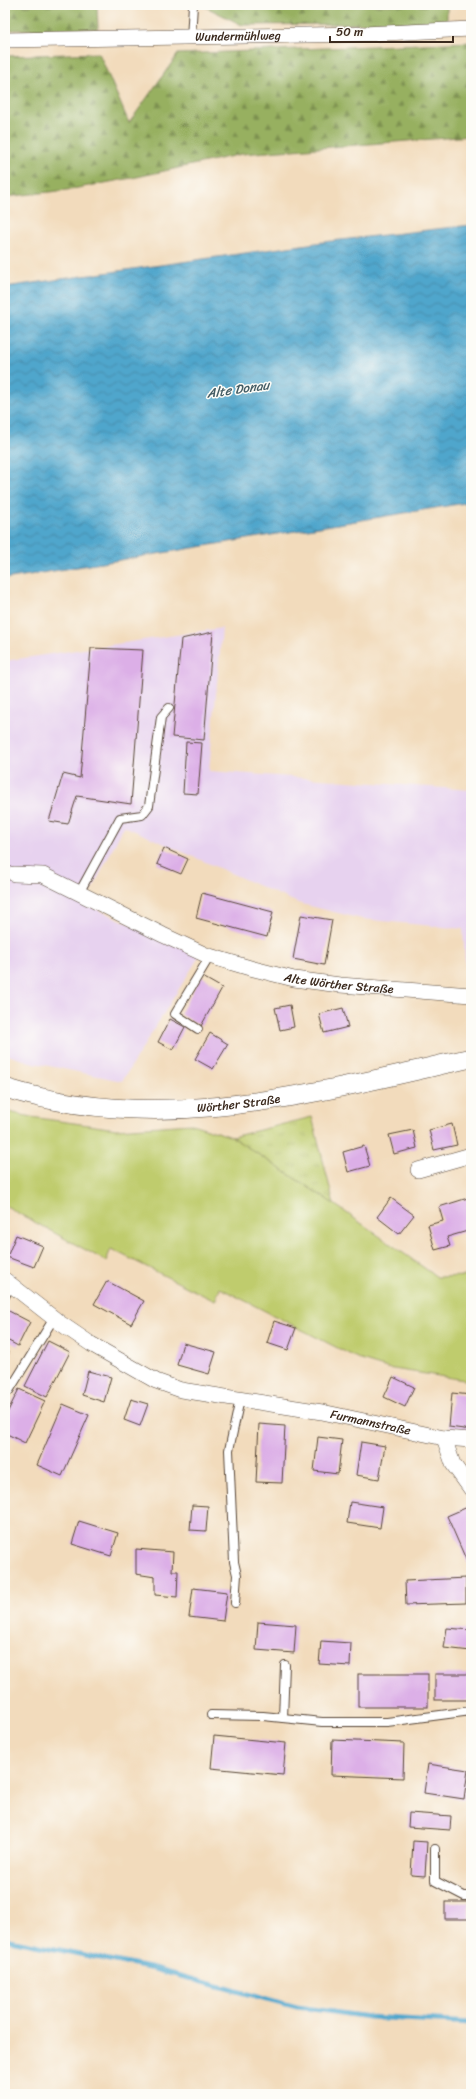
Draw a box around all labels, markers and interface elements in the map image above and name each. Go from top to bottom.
scale bar [330,18,453,44]
text: 50 m [336,21,363,43]
street label: Wundermühlweg [195,24,281,48]
water label: Alte Donau [204,373,273,405]
street label: Alte Wörther Straße [281,966,395,1000]
street label: Wörther Straße [196,1087,282,1119]
street label: Furmannstraße [328,1403,413,1442]

